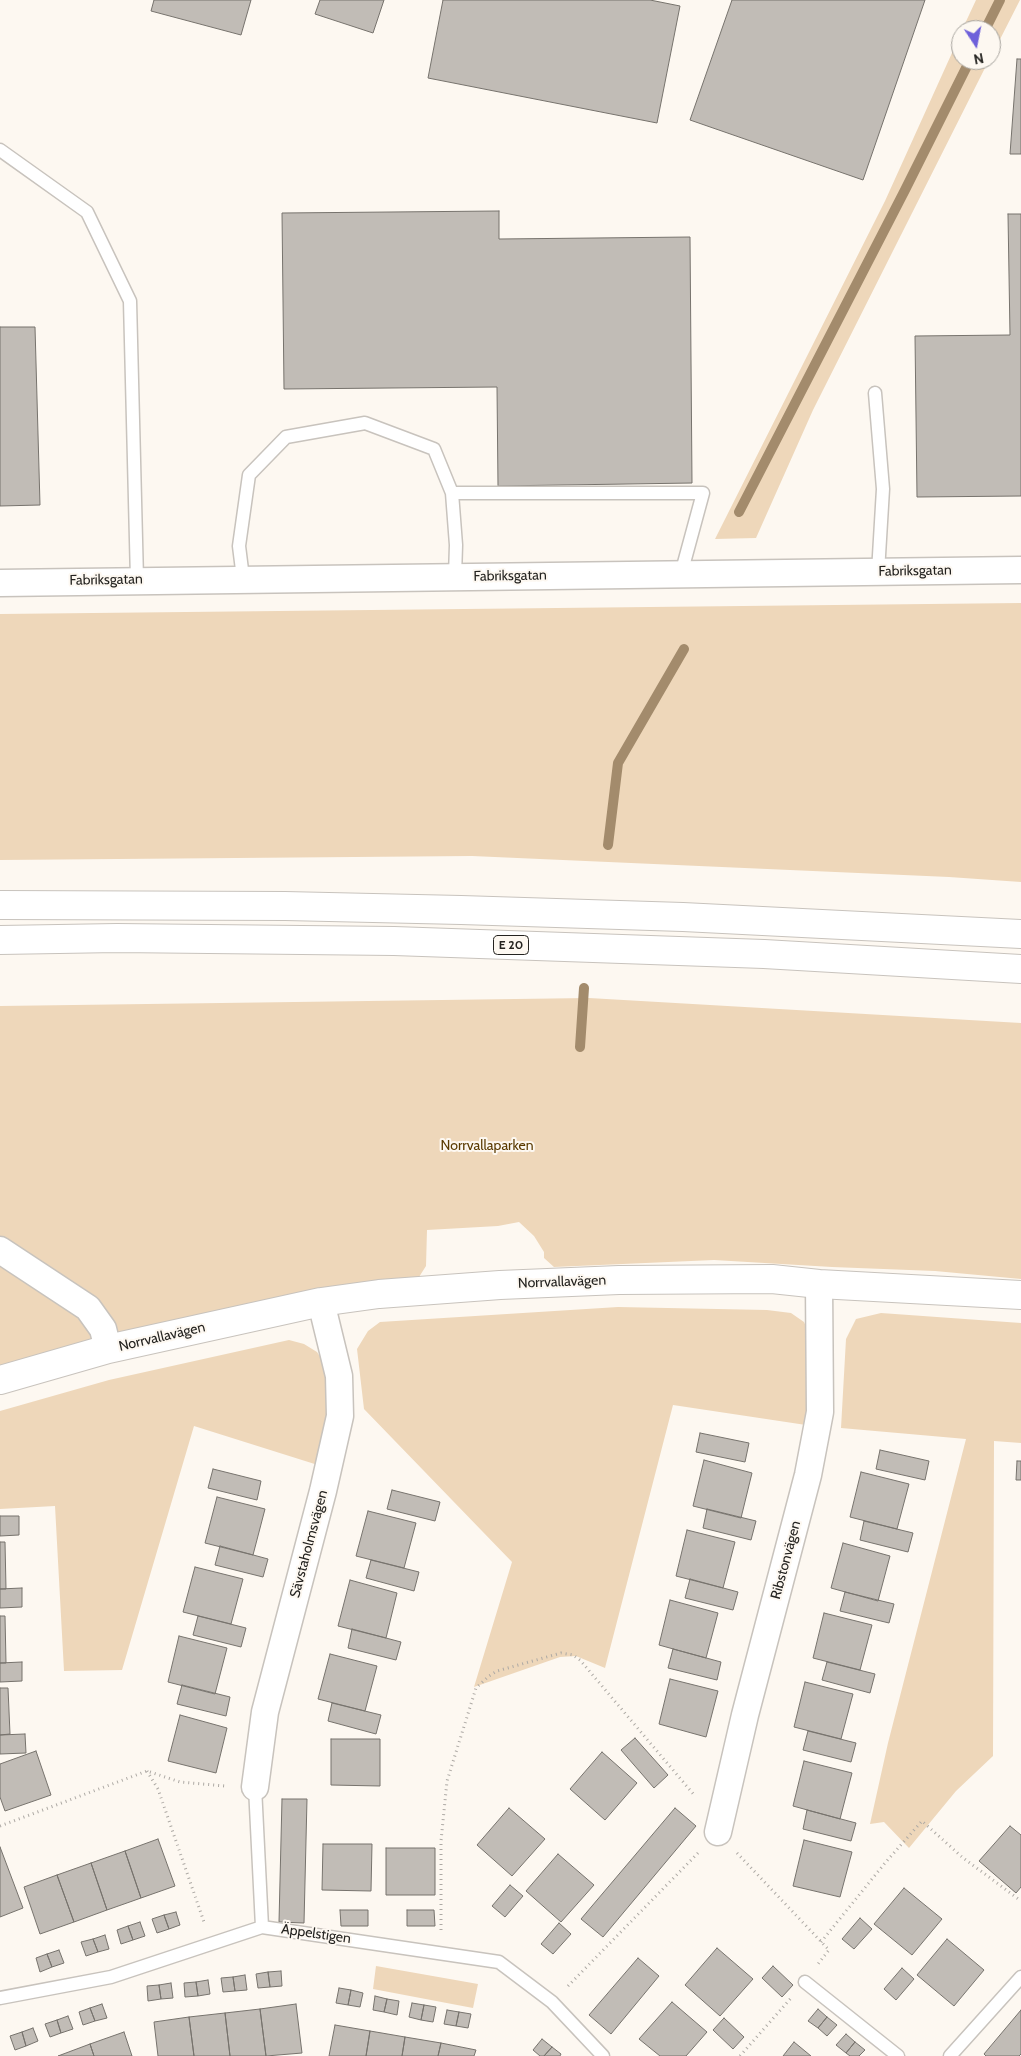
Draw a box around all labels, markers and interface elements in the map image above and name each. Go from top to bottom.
north arrow [951,20,1001,70]
text: N [972,49,985,69]
street label: Fabriksgatan [878,562,952,580]
street label: Fabriksgatan [473,567,547,585]
street label: Fabriksgatan [69,571,143,589]
road number: E 20 [494,936,528,954]
park label: Norrvallaparken [441,1138,533,1154]
street label: Norrvallavägen [518,1272,606,1292]
street label: Norrvallavägen [117,1319,207,1355]
street label: Sävstaholmsvägen [287,1488,331,1600]
street label: Ribstonvägen [767,1519,805,1601]
street label: Äppelstigen [280,1921,352,1947]

